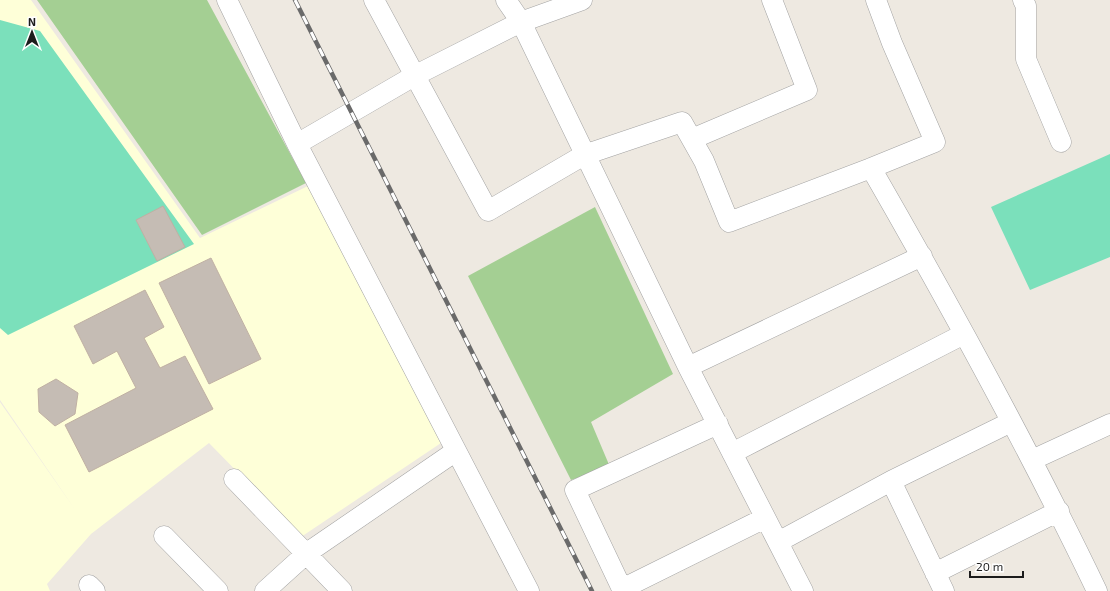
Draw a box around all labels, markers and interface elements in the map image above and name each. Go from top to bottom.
north arrow [12,12,52,52]
text: N [28,15,36,28]
scale bar [970,553,1023,579]
text: 20 m [976,559,1003,573]

